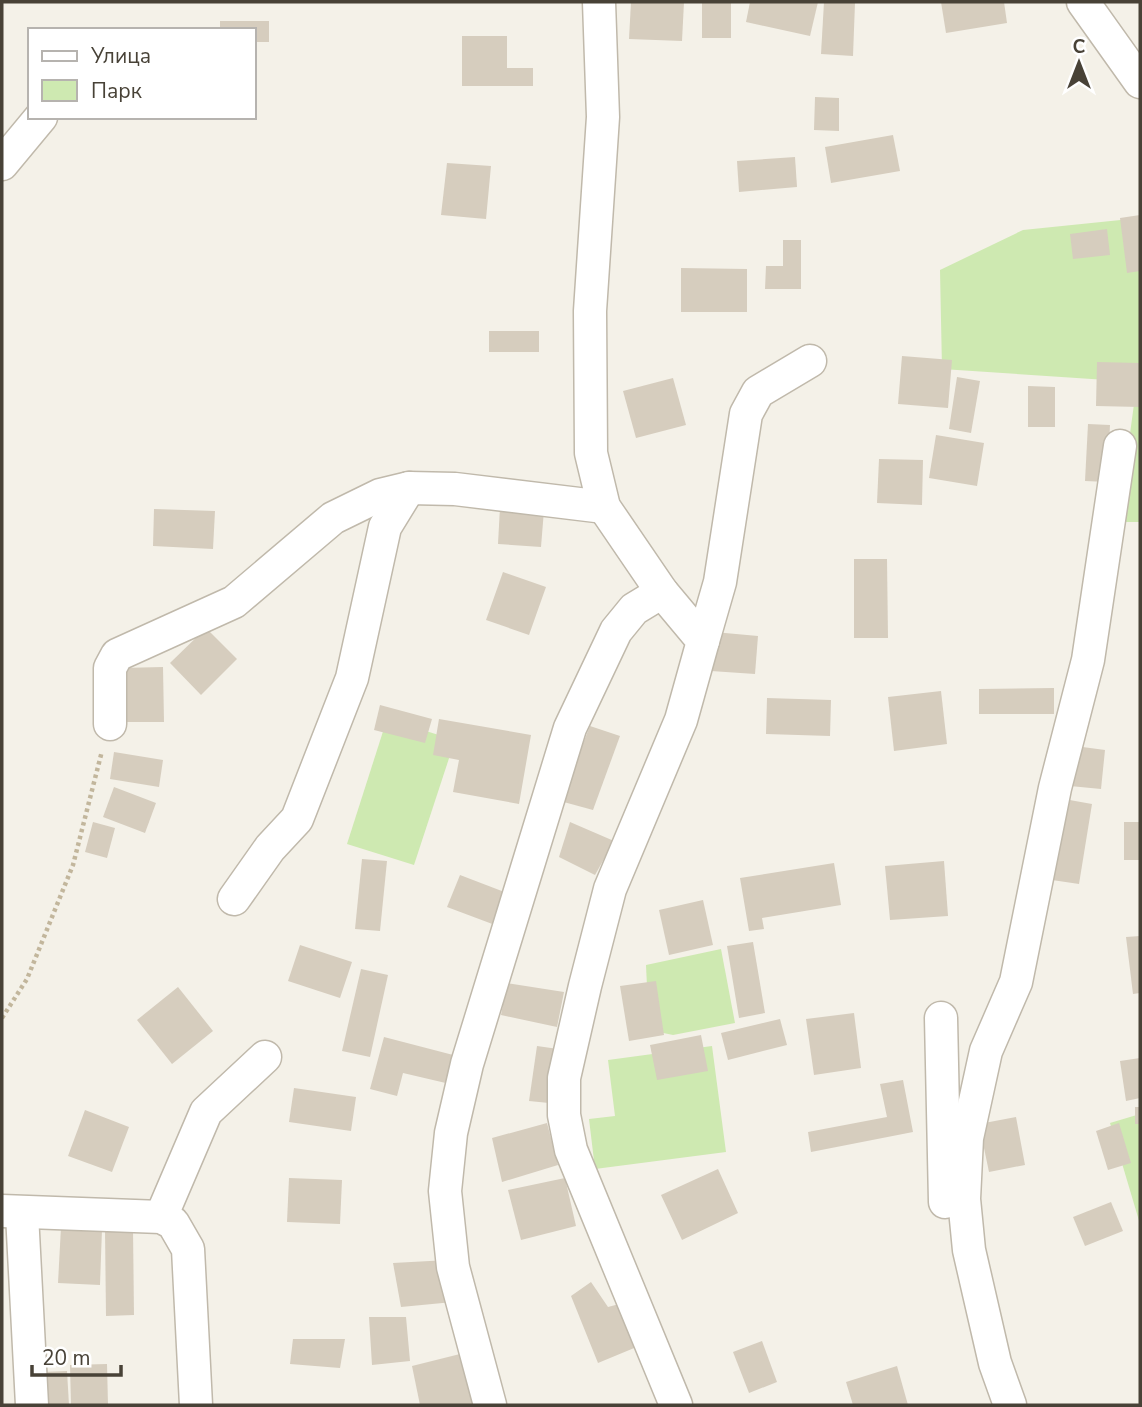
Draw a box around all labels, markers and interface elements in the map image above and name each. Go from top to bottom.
legend [28,28,256,119]
north arrow [1044,28,1114,98]
text: С [1073,34,1086,60]
text: Улица [90,42,151,70]
text: Парк [91,77,143,105]
scale bar [32,1334,121,1378]
text: 20 m [42,1344,91,1372]

